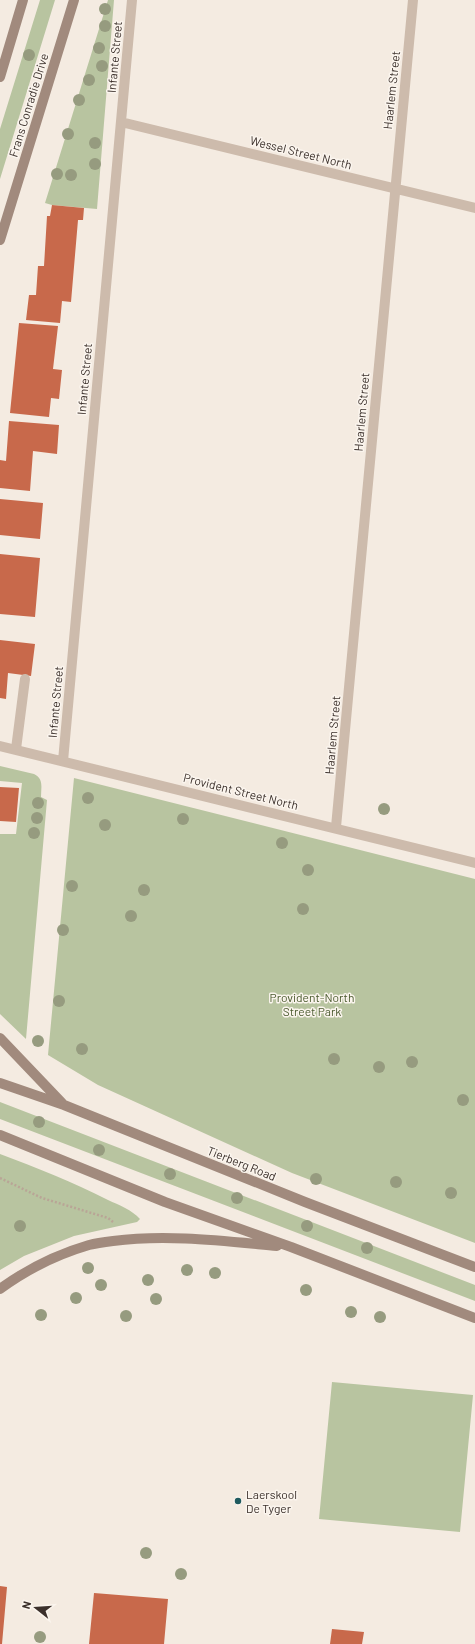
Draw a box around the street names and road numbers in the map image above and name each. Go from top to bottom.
street label: Infante Street [104,21,124,93]
street label: Haarlem Street [380,50,402,130]
street label: Frans Conradie Drive [6,51,50,159]
street label: Wessel Street North [249,133,353,171]
street label: Infante Street [74,343,94,415]
street label: Haarlem Street [351,372,371,452]
street label: Infante Street [45,666,65,738]
street label: Haarlem Street [322,695,342,775]
street label: Provident Street North [182,770,300,812]
street label: Tierberg Road [206,1143,278,1183]

